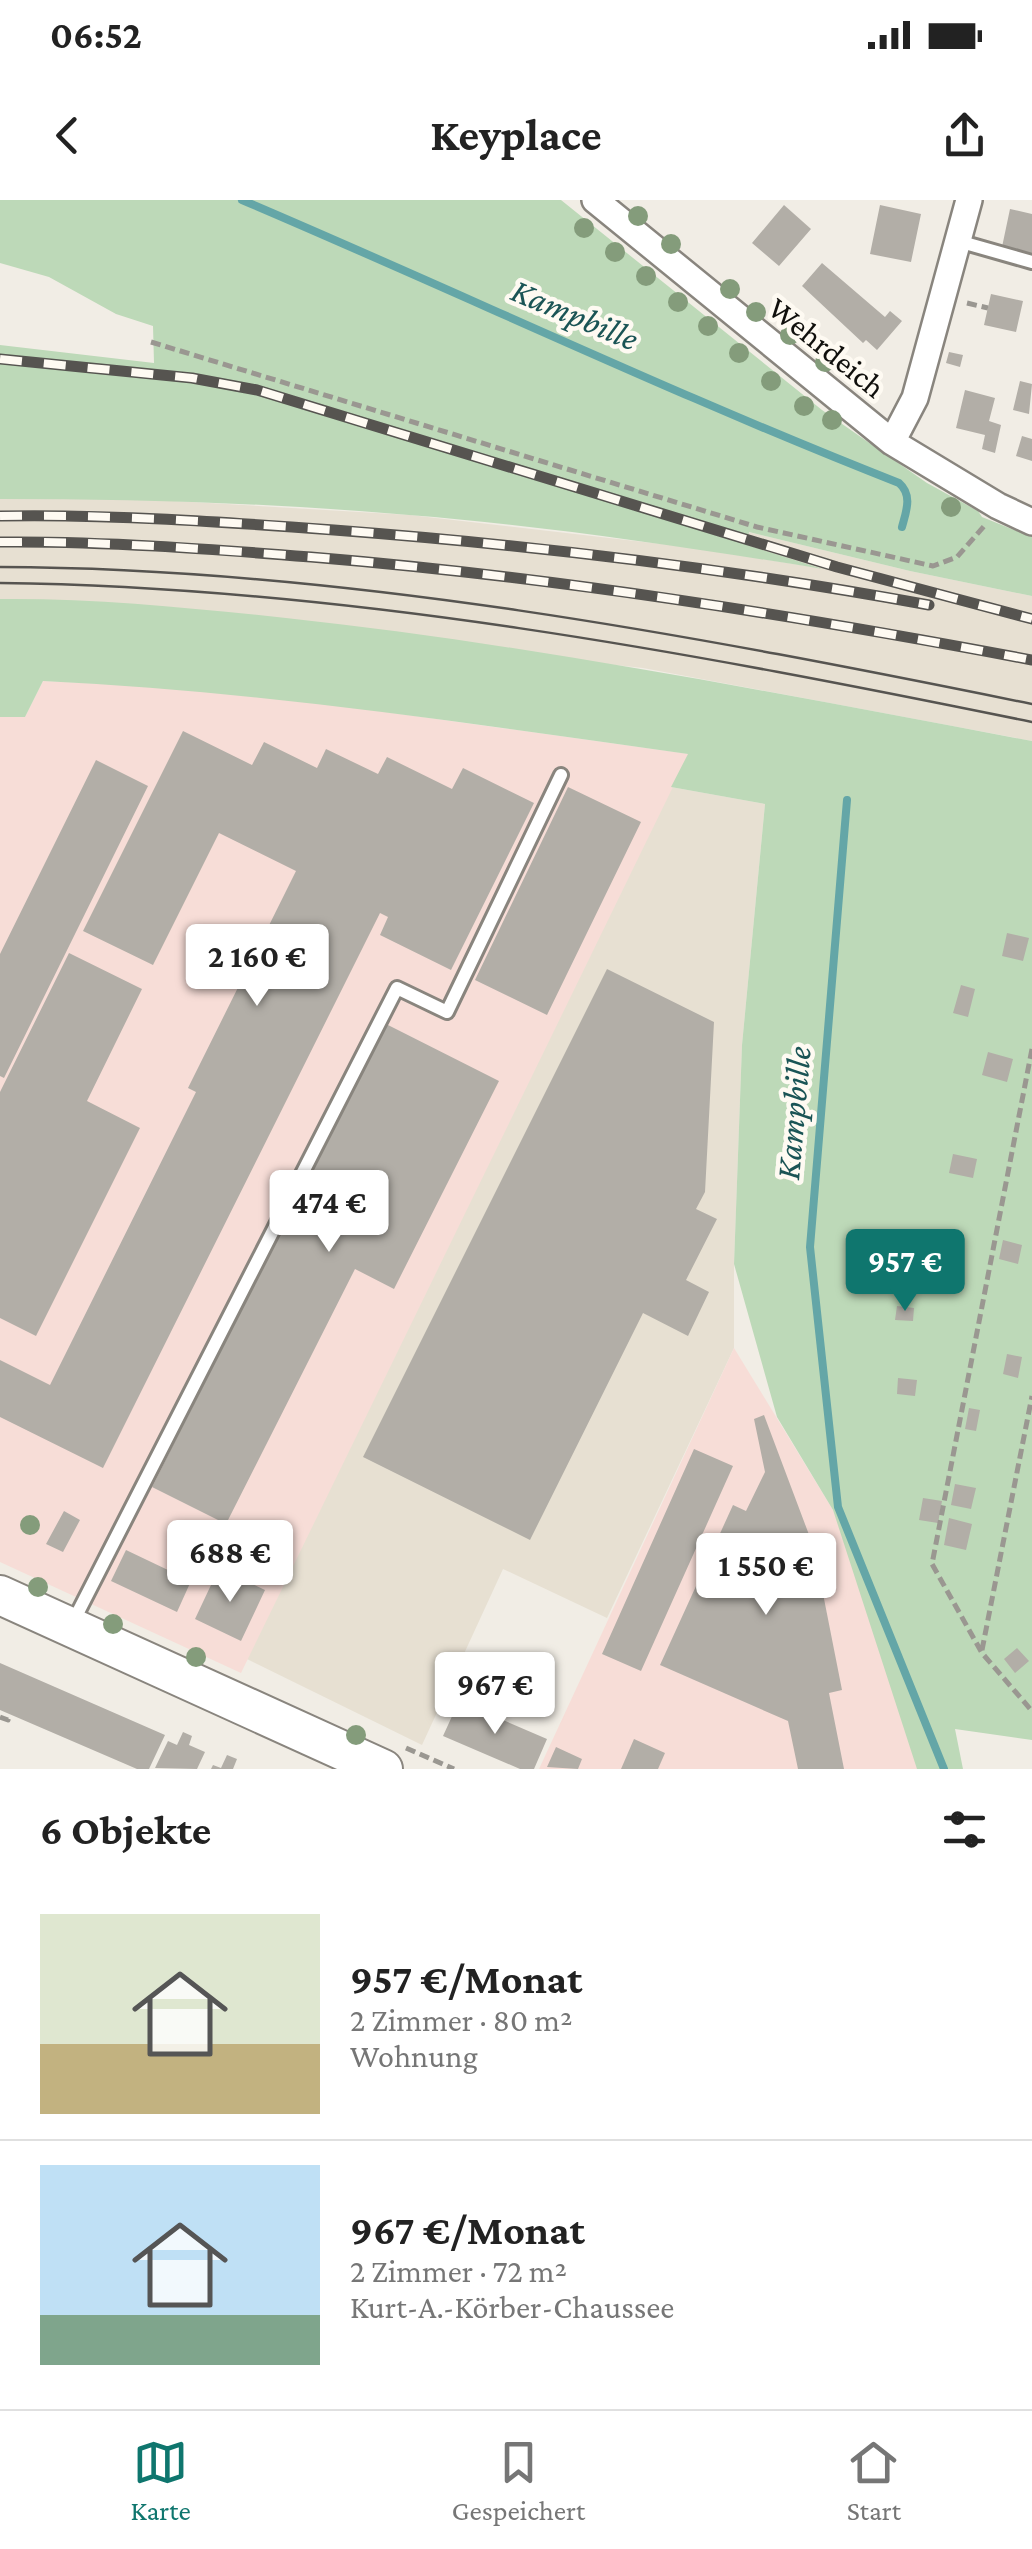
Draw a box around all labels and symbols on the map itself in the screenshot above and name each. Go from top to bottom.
water label: Kampbille [506,270,644,359]
street label: Wehrdeich [761,289,893,405]
pin: 2 160 € [165,924,349,1009]
water label: Kampbille [768,1045,819,1181]
pin: 474 € [259,1170,399,1255]
pin: 957 € [835,1229,975,1314]
pin: 688 € [160,1520,300,1605]
pin: 1 550 € [674,1533,858,1618]
pin: 967 € [425,1652,565,1737]

